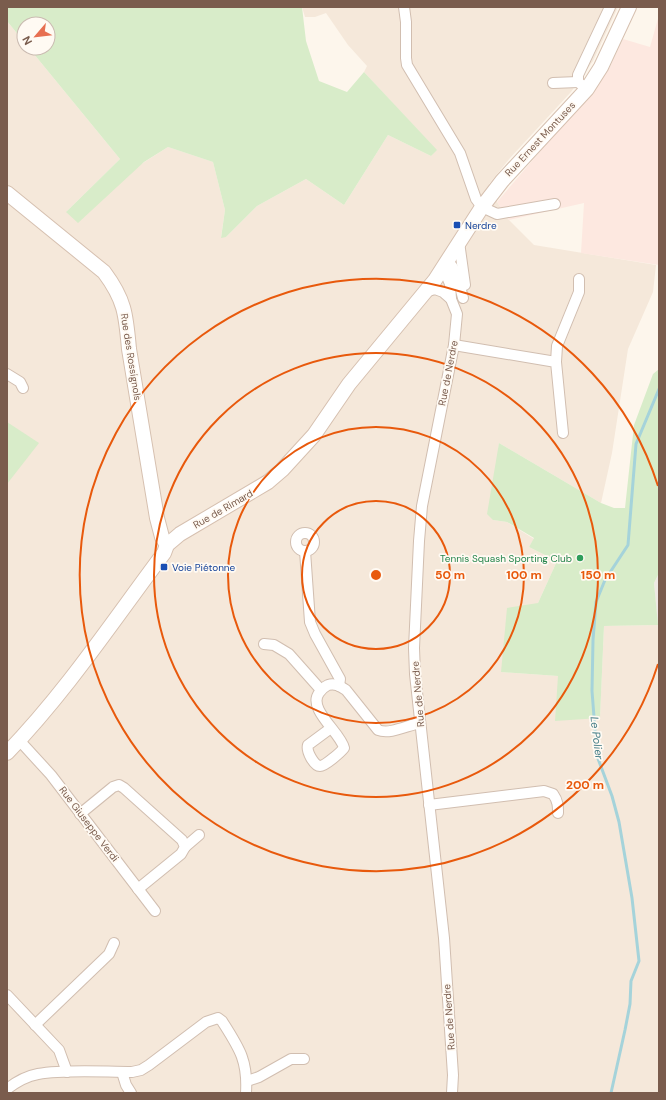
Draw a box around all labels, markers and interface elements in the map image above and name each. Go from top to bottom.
north arrow [16,16,56,56]
text: N [19,34,35,48]
street label: Rue Ernest Montuses [502,99,578,179]
place label: Nerdre [465,219,497,232]
marker: Nerdre [452,220,462,230]
street label: Rue des Rossignols [118,312,144,402]
street label: Rue de Nerdre [435,339,461,407]
street label: Rue de Rimard [191,487,255,531]
place label: Tennis Squash Sporting Club [440,552,572,565]
marker: Tennis Squash Sporting Club [575,553,585,563]
place label: Voie Piétonne [172,561,236,574]
marker: Voie Piétonne [159,562,169,572]
text: 50 m [435,567,465,583]
text: 100 m [506,567,542,583]
text: 150 m [581,567,615,583]
centre of rings [369,568,383,582]
street label: Rue de Nerdre [409,660,427,728]
water label: Le Polier [587,716,607,761]
text: 200 m [566,777,604,793]
street label: Rue Giuseppe Verdi [56,784,122,864]
street label: Rue de Nerdre [440,983,458,1050]

